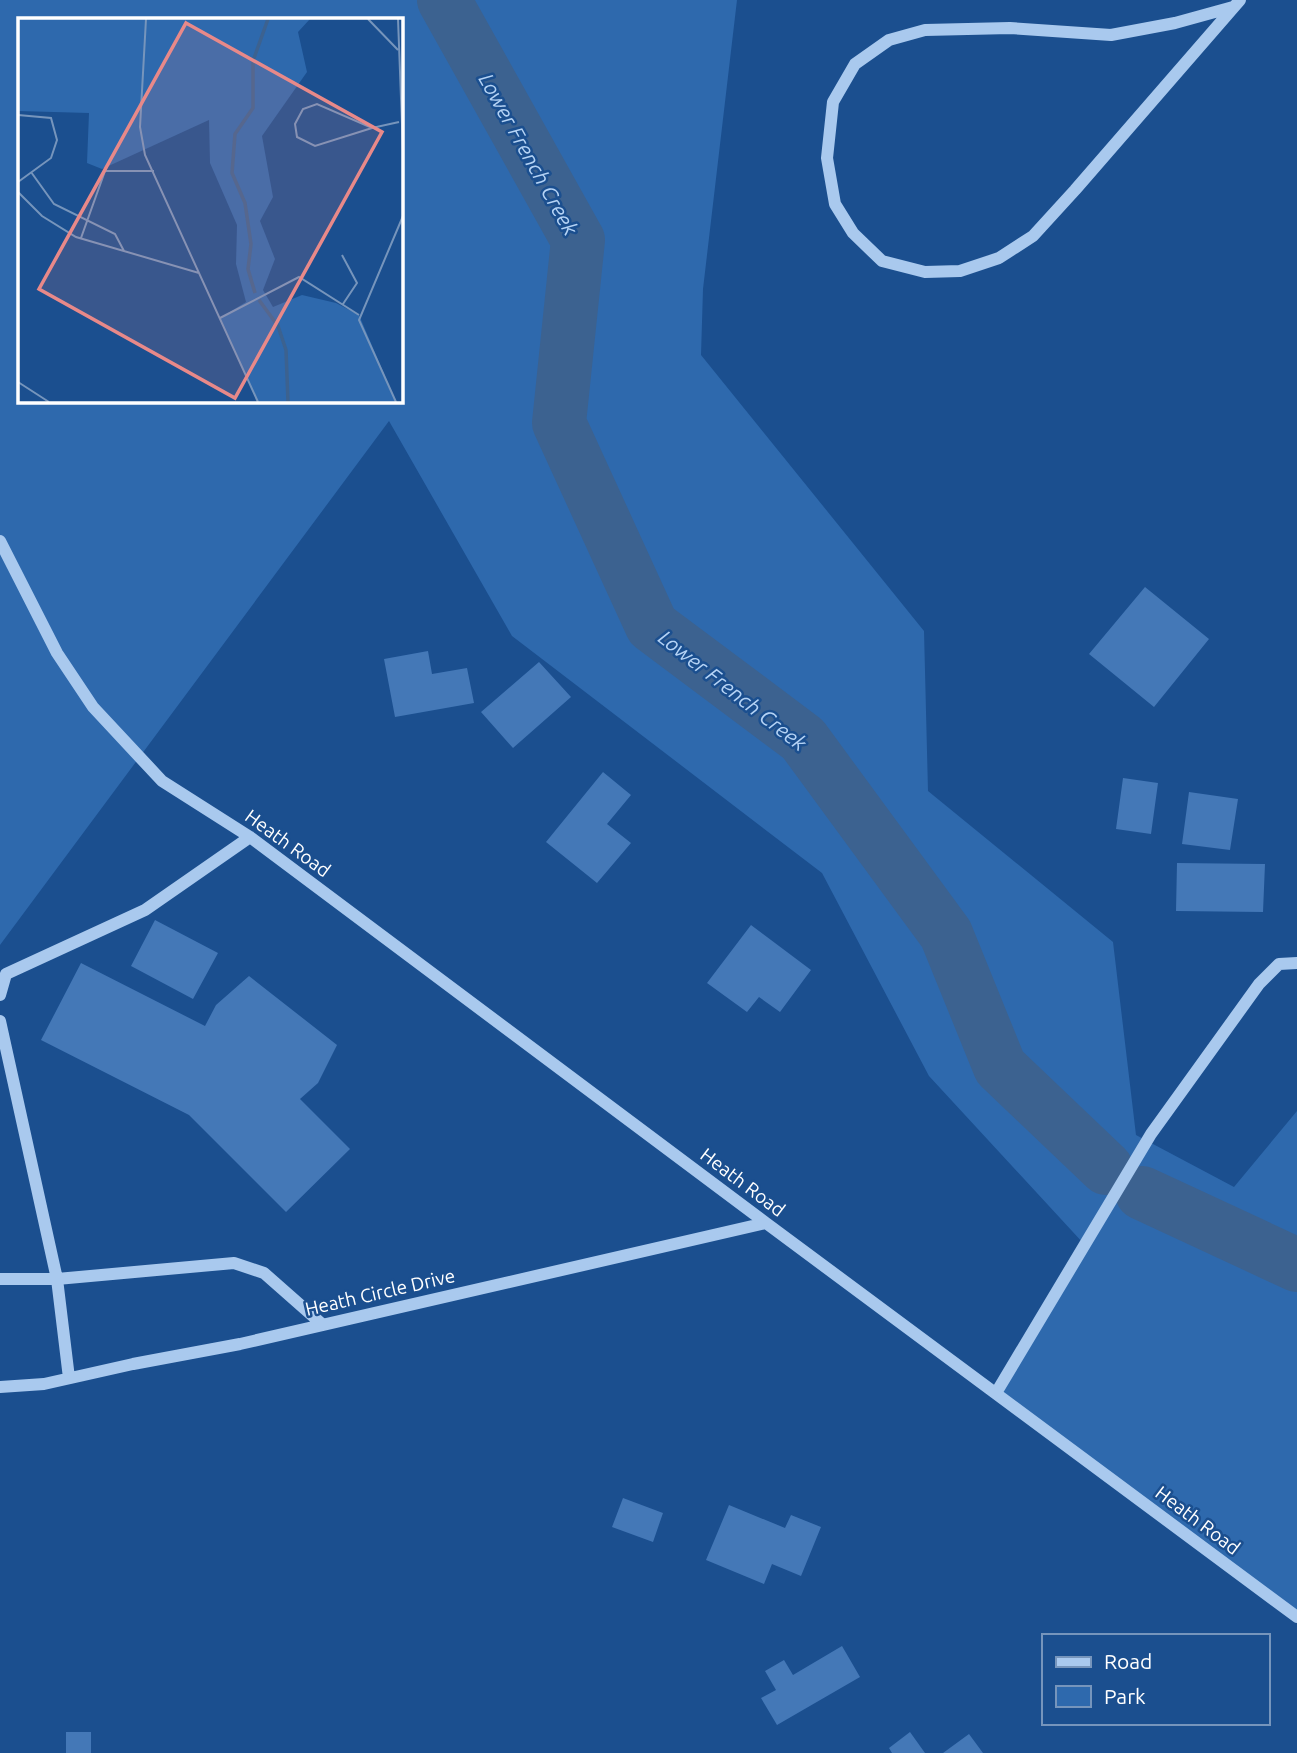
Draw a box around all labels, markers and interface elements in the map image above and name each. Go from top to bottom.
inset map [18,18,402,402]
water label: Lower French Creek [475,69,584,239]
water label: Lower French Creek [654,625,812,755]
street label: Heath Road [241,805,335,881]
street label: Heath Road [696,1143,790,1221]
street label: Heath Circle Drive [303,1264,457,1320]
street label: Heath Road [1151,1481,1245,1559]
legend [1042,1634,1269,1725]
text: Road [1104,1649,1152,1673]
text: Park [1104,1684,1146,1708]

